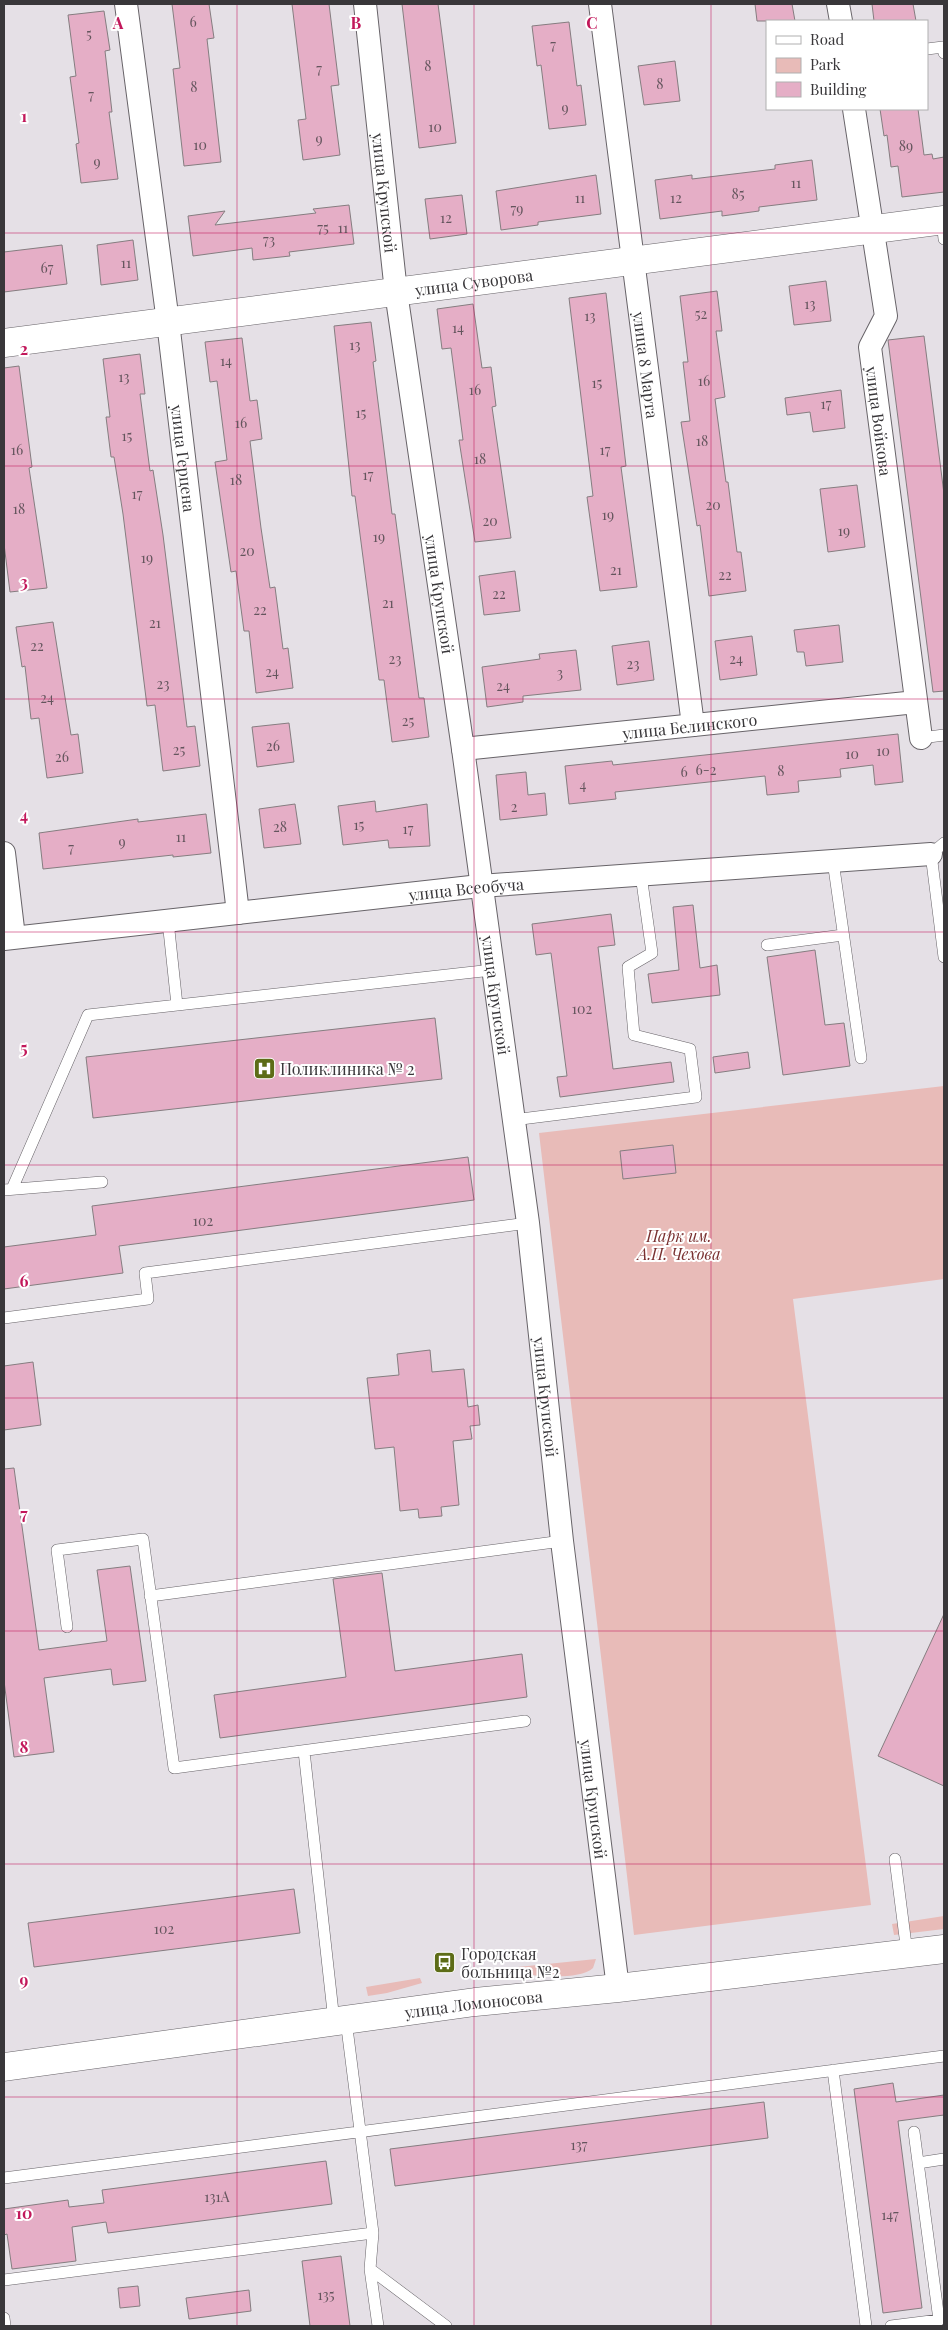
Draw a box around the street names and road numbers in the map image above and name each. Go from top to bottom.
street label: улица Крупской [368,131,402,254]
street label: улица Суворова [413,263,534,300]
street label: улица 8 Марта [629,309,664,420]
street label: улица Войкова [862,364,897,477]
street label: улица Герцена [167,402,201,513]
street label: улица Крупской [421,532,459,655]
street label: улица Белинского [621,708,758,743]
street label: улица Всеобуча [407,872,524,904]
street label: улица Крупской [478,933,515,1056]
street label: улица Крупской [530,1335,563,1458]
street label: улица Крупской [576,1737,612,1860]
street label: улица Ломоносова [402,1985,544,2022]

